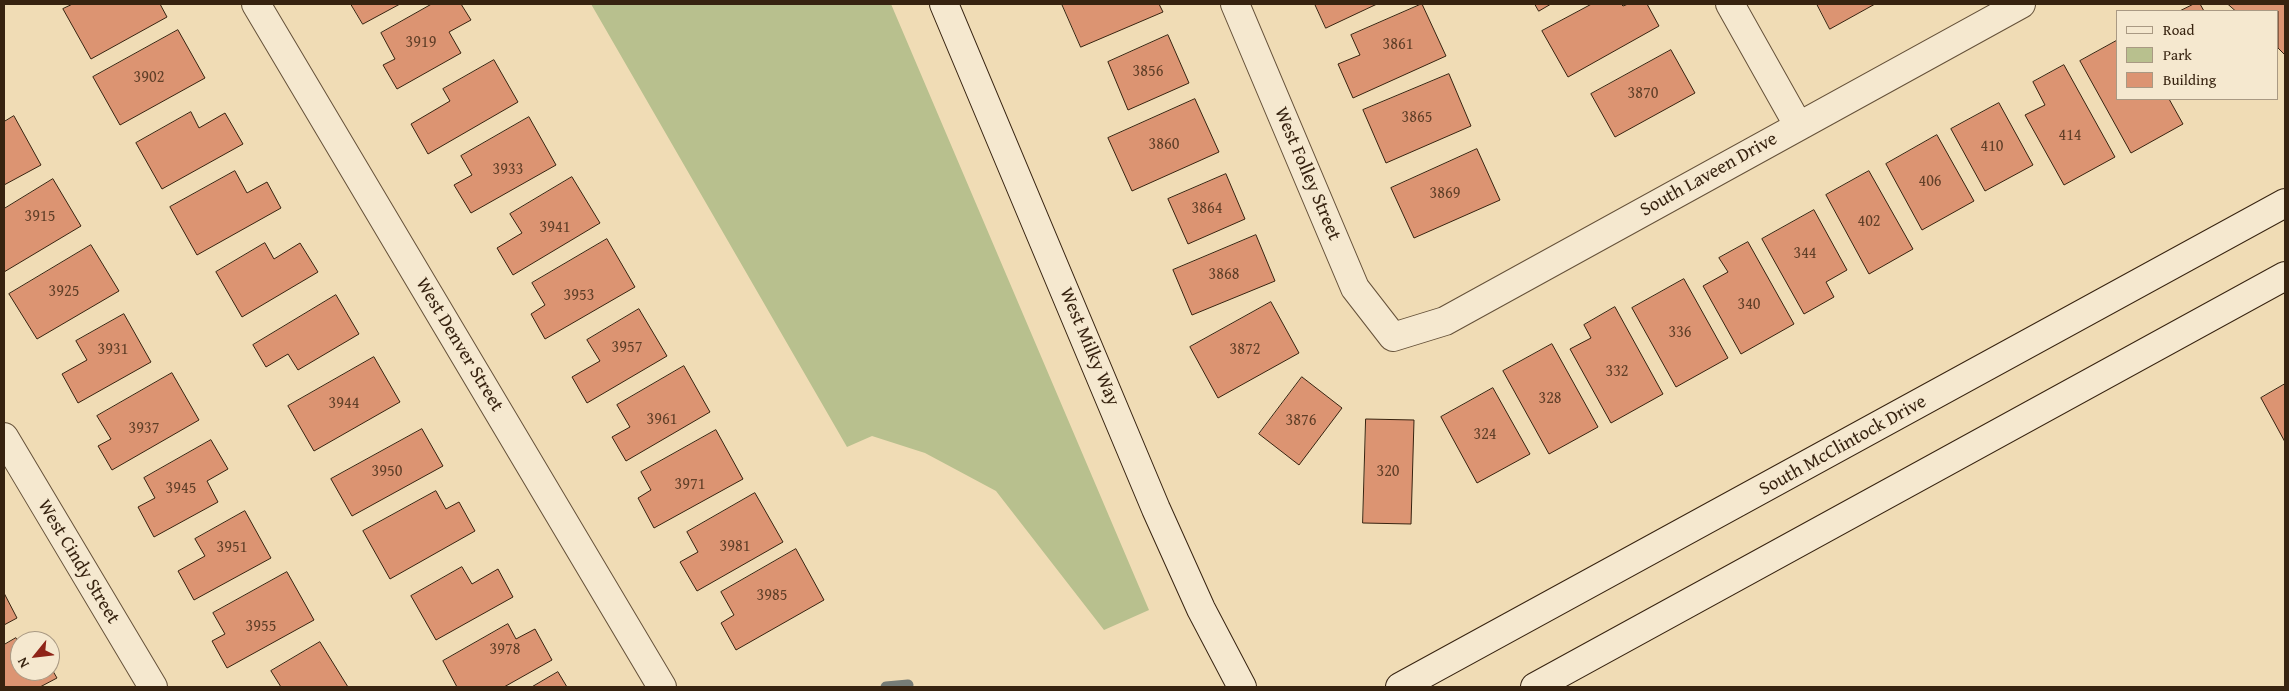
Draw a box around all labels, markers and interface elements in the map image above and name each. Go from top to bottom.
legend [2116,10,2279,100]
text: Road [2163,19,2194,40]
house number: 3919 [406,33,436,53]
house number: 3861 [1383,35,1413,55]
text: Park [2163,44,2192,65]
house number: 3856 [1133,62,1163,82]
house number: 3902 [134,68,164,88]
text: Building [2163,69,2216,90]
house number: 3870 [1628,84,1658,104]
street label: West Folley Street [1269,104,1345,244]
house number: 3865 [1402,108,1432,128]
house number: 414 [2058,126,2082,146]
street label: South Laveen Drive [1637,128,1781,222]
house number: 3860 [1149,135,1179,155]
house number: 410 [1980,137,2004,157]
house number: 3933 [493,160,523,180]
house number: 406 [1918,172,1942,192]
house number: 3869 [1430,184,1460,204]
house number: 3864 [1192,199,1222,219]
house number: 3915 [25,207,55,227]
house number: 402 [1857,212,1881,232]
house number: 3941 [540,218,570,238]
house number: 344 [1793,244,1817,264]
house number: 3868 [1209,265,1239,285]
street label: West Denver Street [410,274,508,416]
house number: 3925 [49,282,79,302]
street label: West Milky Way [1054,284,1124,410]
house number: 3953 [564,286,594,306]
house number: 340 [1737,295,1761,315]
house number: 336 [1668,323,1692,343]
house number: 3957 [612,338,642,358]
house number: 3931 [98,340,128,360]
house number: 3872 [1230,340,1260,360]
house number: 332 [1605,362,1629,382]
house number: 328 [1538,389,1562,409]
street label: South McClintock Drive [1755,391,1931,501]
house number: 3944 [329,394,359,414]
house number: 3961 [647,410,677,430]
house number: 3876 [1286,411,1316,431]
house number: 3937 [129,419,159,439]
house number: 324 [1473,425,1497,445]
house number: 3950 [372,462,402,482]
house number: 320 [1376,462,1400,482]
house number: 3971 [675,475,705,495]
house number: 3945 [166,479,196,499]
street label: West Cindy Street [32,496,124,628]
house number: 3981 [720,537,750,557]
house number: 3951 [217,538,247,558]
house number: 3985 [757,586,787,606]
house number: 3955 [246,617,276,637]
north arrow [10,631,60,681]
house number: 3978 [490,640,520,660]
text: N [12,654,34,672]

